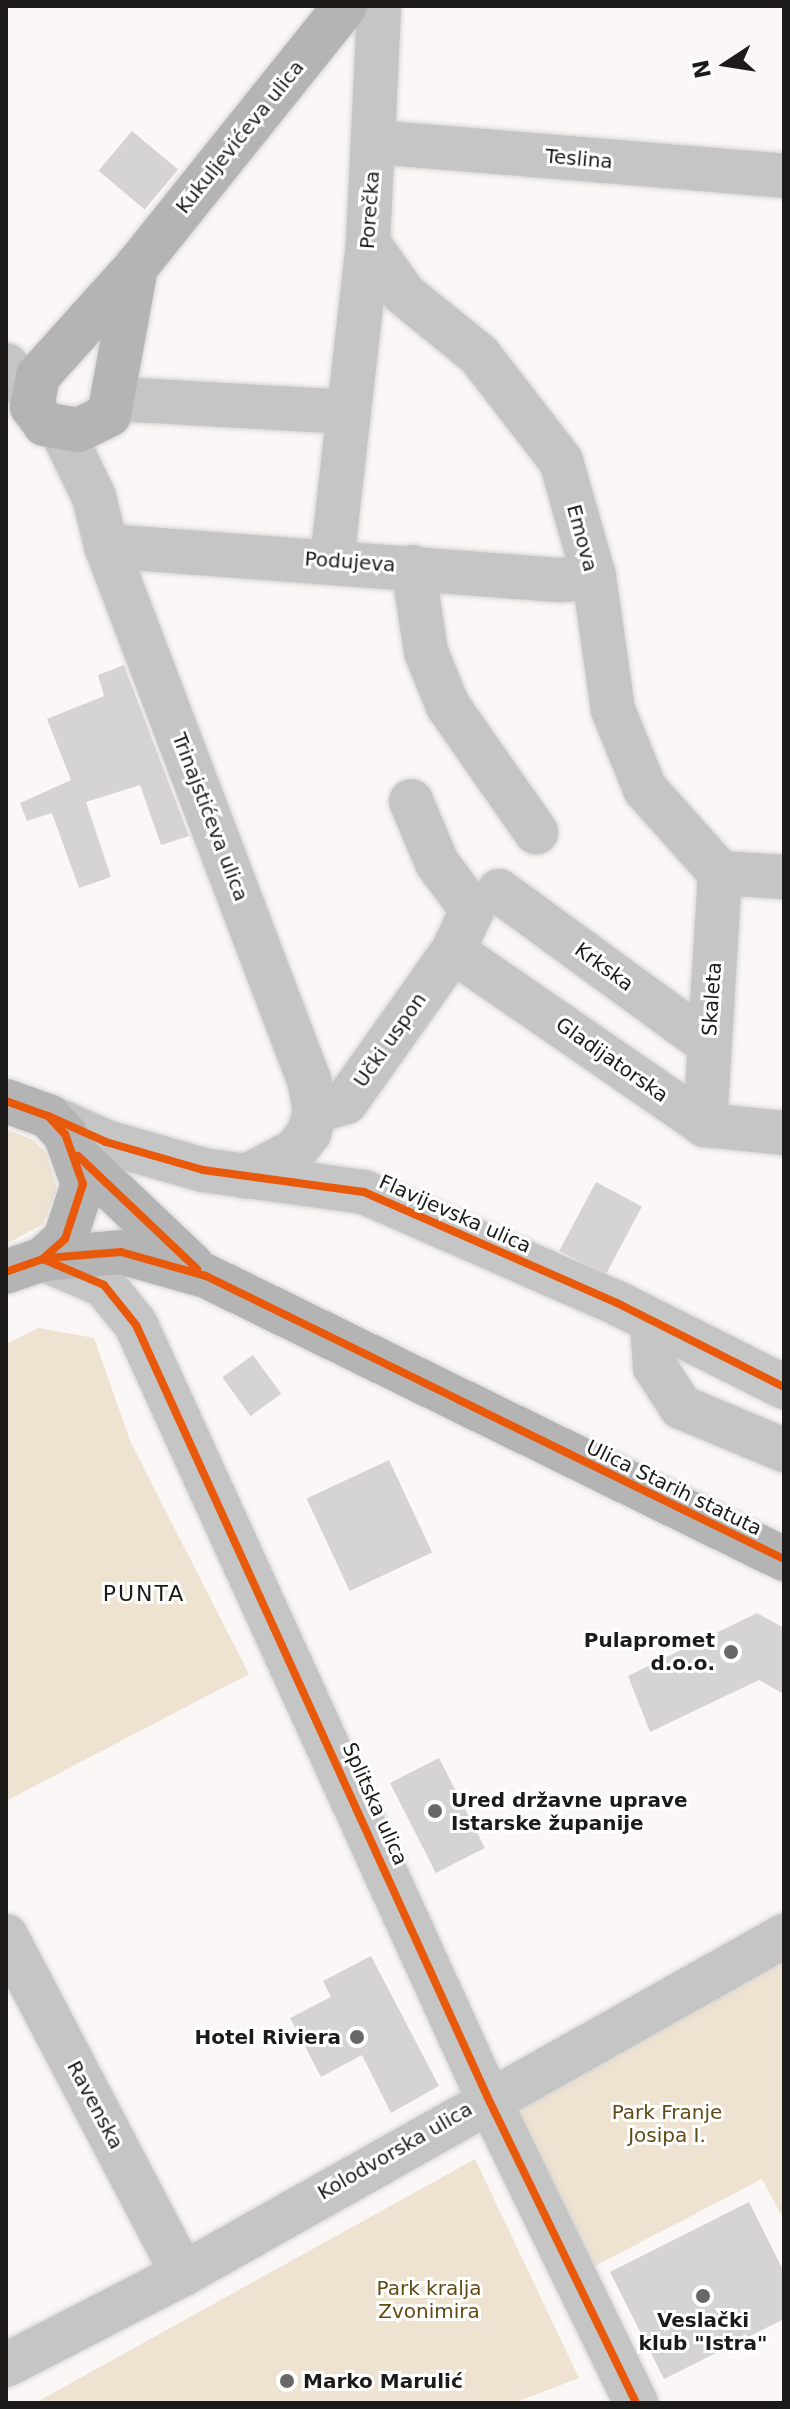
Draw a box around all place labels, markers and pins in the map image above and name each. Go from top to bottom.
place label: Pulapromet d.o.o. [584,1628,715,1675]
marker: Pulapromet d.o.o. [722,1643,740,1661]
place label: Ured državne uprave Istarske županije [451,1788,688,1835]
marker: Ured državne uprave Istarske županije [426,1802,444,1820]
place label: Hotel Riviera [195,2025,341,2049]
marker: Hotel Riviera [348,2028,366,2046]
marker: Veslački klub "Istra" [694,2287,712,2305]
place label: Veslački klub "Istra" [639,2308,767,2355]
place label: Marko Marulić [303,2369,463,2393]
marker: Marko Marulić [278,2372,296,2390]

